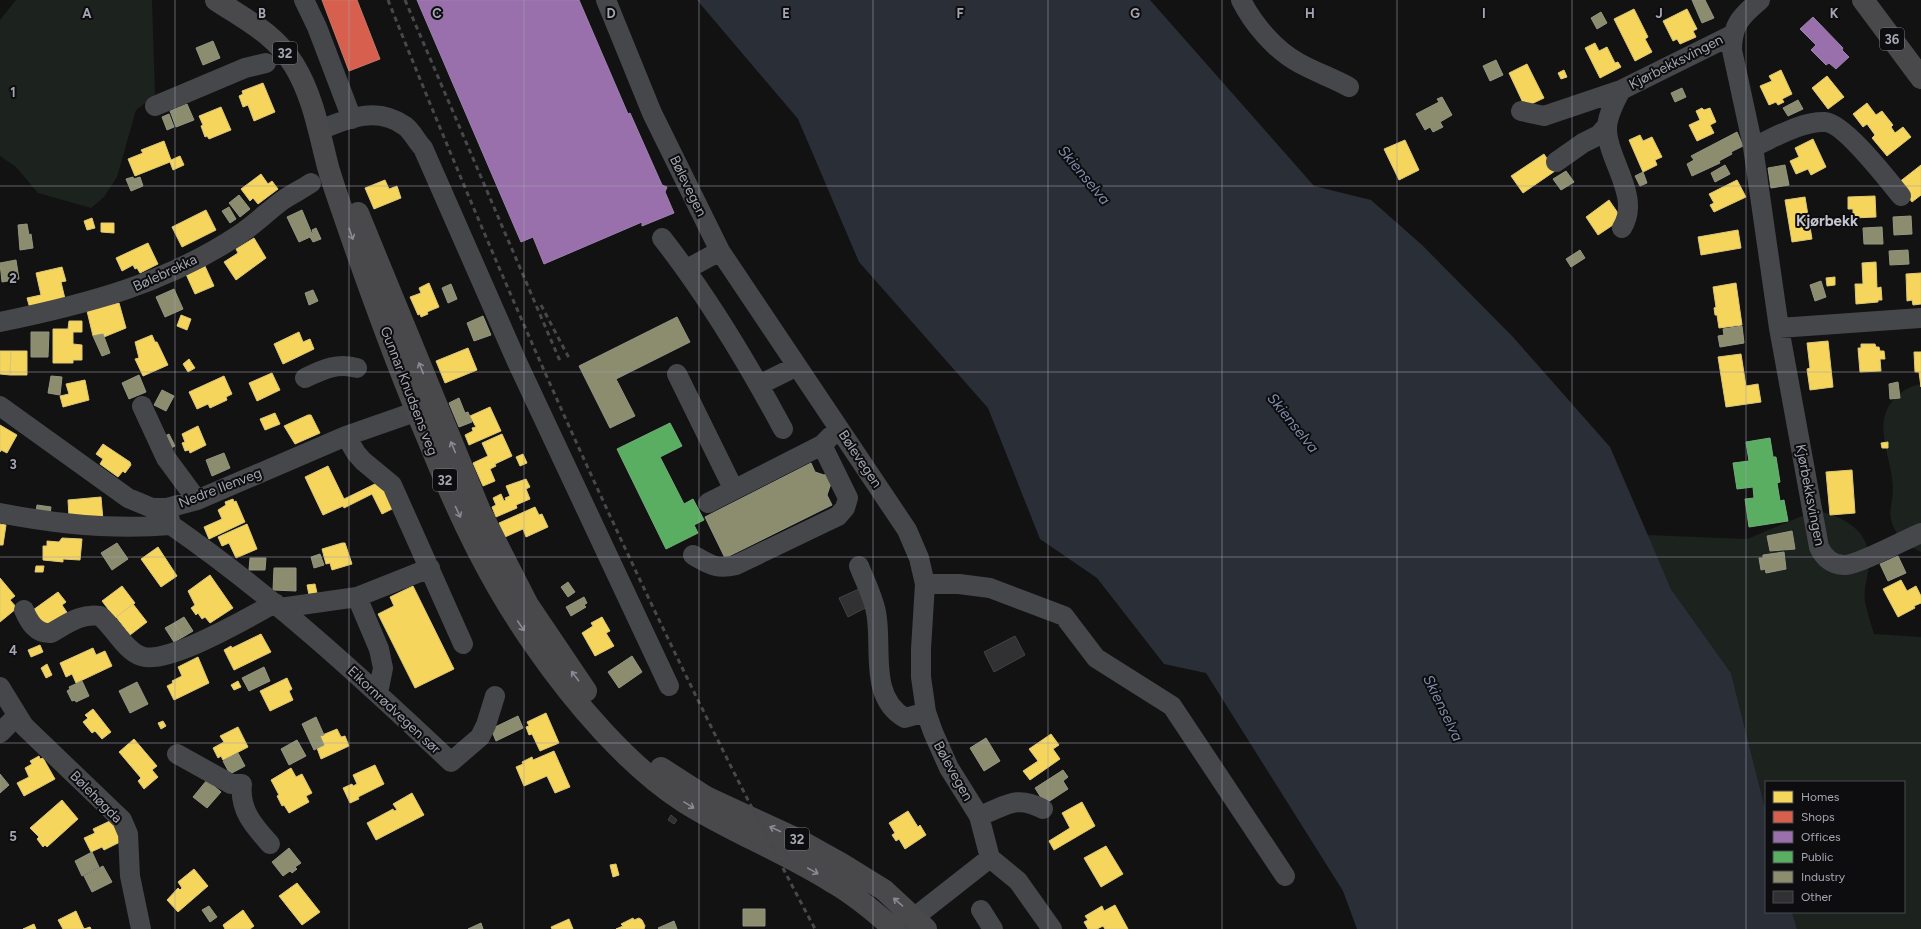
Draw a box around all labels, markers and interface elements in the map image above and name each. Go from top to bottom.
text: A [82,6,92,21]
text: B [258,6,266,21]
text: C [432,6,442,21]
text: D [606,6,616,21]
text: E [782,6,790,21]
text: F [956,6,964,21]
text: G [1130,6,1140,21]
text: H [1305,6,1315,21]
text: I [1482,6,1486,21]
text: J [1655,6,1663,21]
text: K [1830,6,1839,21]
road number: 36 [1880,28,1904,50]
street label: Kjørbekksvingen [1626,31,1726,93]
road number: 32 [273,42,297,64]
text: 1 [10,85,16,100]
water label: Skienselva [1054,142,1114,208]
street label: Bølevegen [666,153,710,219]
district label: Kjørbekk [1796,212,1858,230]
one-way arrow [348,228,355,241]
street label: Bølebrekka [130,251,200,295]
text: 2 [9,271,17,286]
street label: Gunnar Knudsens veg [377,324,441,458]
one-way arrow [417,363,424,375]
water label: Skienselva [1263,390,1323,457]
street label: Bølevegen [835,427,885,491]
one-way arrow [449,442,456,454]
street label: Kjørbekksvingen [1792,443,1828,547]
text: 3 [9,457,17,472]
street label: Nedre Ilenveg [176,464,264,512]
road number: 32 [433,469,457,491]
one-way arrow [455,506,462,518]
one-way arrow [517,620,525,631]
text: 4 [9,643,17,658]
street label: Eikornrødvegen sør [344,662,444,758]
one-way arrow [571,670,579,681]
water label: Skienselva [1419,672,1467,744]
street label: Bølevegen [930,738,976,804]
street label: Bølehøgda [66,767,126,827]
legend [1765,781,1905,913]
text: Homes [1801,790,1840,804]
one-way arrow [683,801,694,809]
text: Shops [1801,810,1835,824]
one-way arrow [769,825,781,832]
road number: 32 [785,828,809,850]
text: 5 [9,829,17,844]
text: Offices [1801,830,1841,844]
text: Public [1801,850,1834,864]
one-way arrow [807,868,819,875]
text: Industry [1801,870,1846,884]
text: Other [1801,890,1832,904]
one-way arrow [892,898,903,907]

